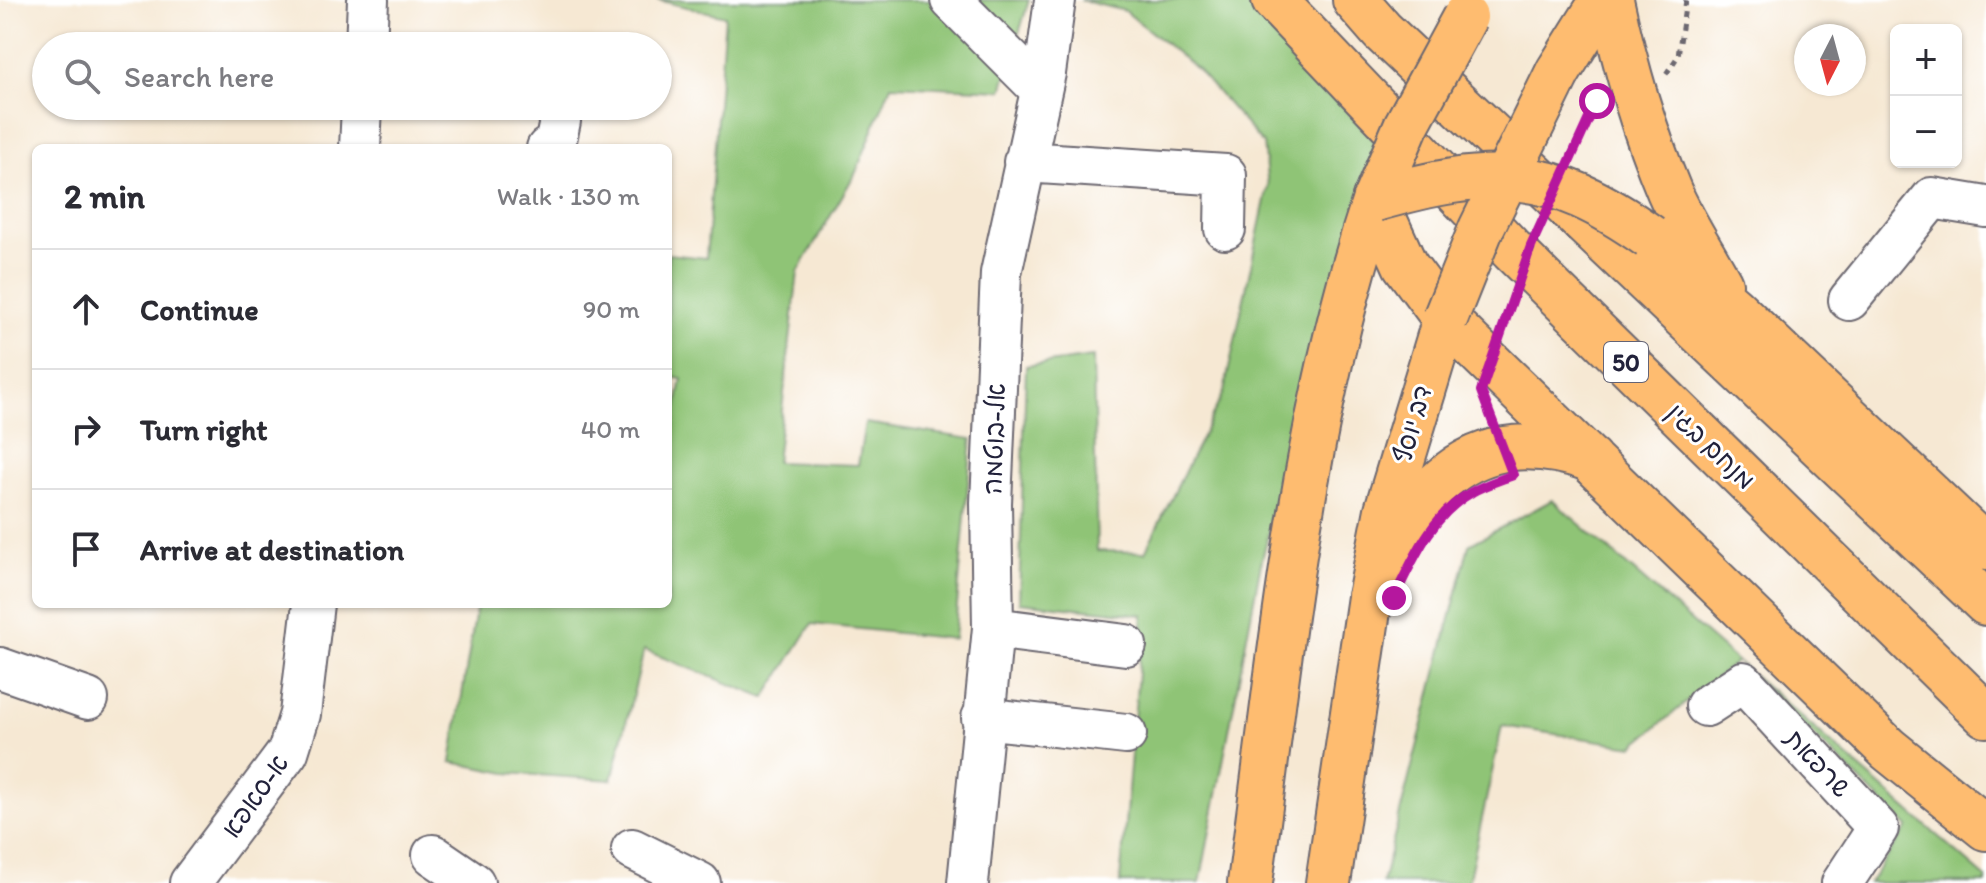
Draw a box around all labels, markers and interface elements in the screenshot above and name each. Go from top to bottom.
north arrow [1794,24,1866,96]
map controls [1890,24,1962,168]
button: + [1890,24,1962,96]
search box [32,32,672,120]
icon: search [60,54,104,98]
text: Search here [124,58,274,95]
route start [1579,83,1615,119]
button: − [1890,96,1962,168]
text: 2 min [64,176,145,217]
text: Walk · 130 m [497,180,640,212]
icon: ahead [64,287,108,331]
text: Continue [140,291,259,328]
text: 90 m [583,293,640,325]
road number: 50 [1604,342,1648,382]
street label: דב יוסף [1386,382,1438,466]
street label: אל-בוטמה [976,383,1012,495]
street label: מנחם בגין [1660,396,1762,496]
icon: right [64,407,108,451]
text: Turn right [140,411,268,448]
text: 40 m [581,413,640,445]
icon: arrive [64,527,108,571]
text: Arrive at destination [140,531,404,568]
route end [1376,580,1412,616]
street label: שרפאת [1777,721,1857,804]
street label: א-סאפא [215,748,295,844]

